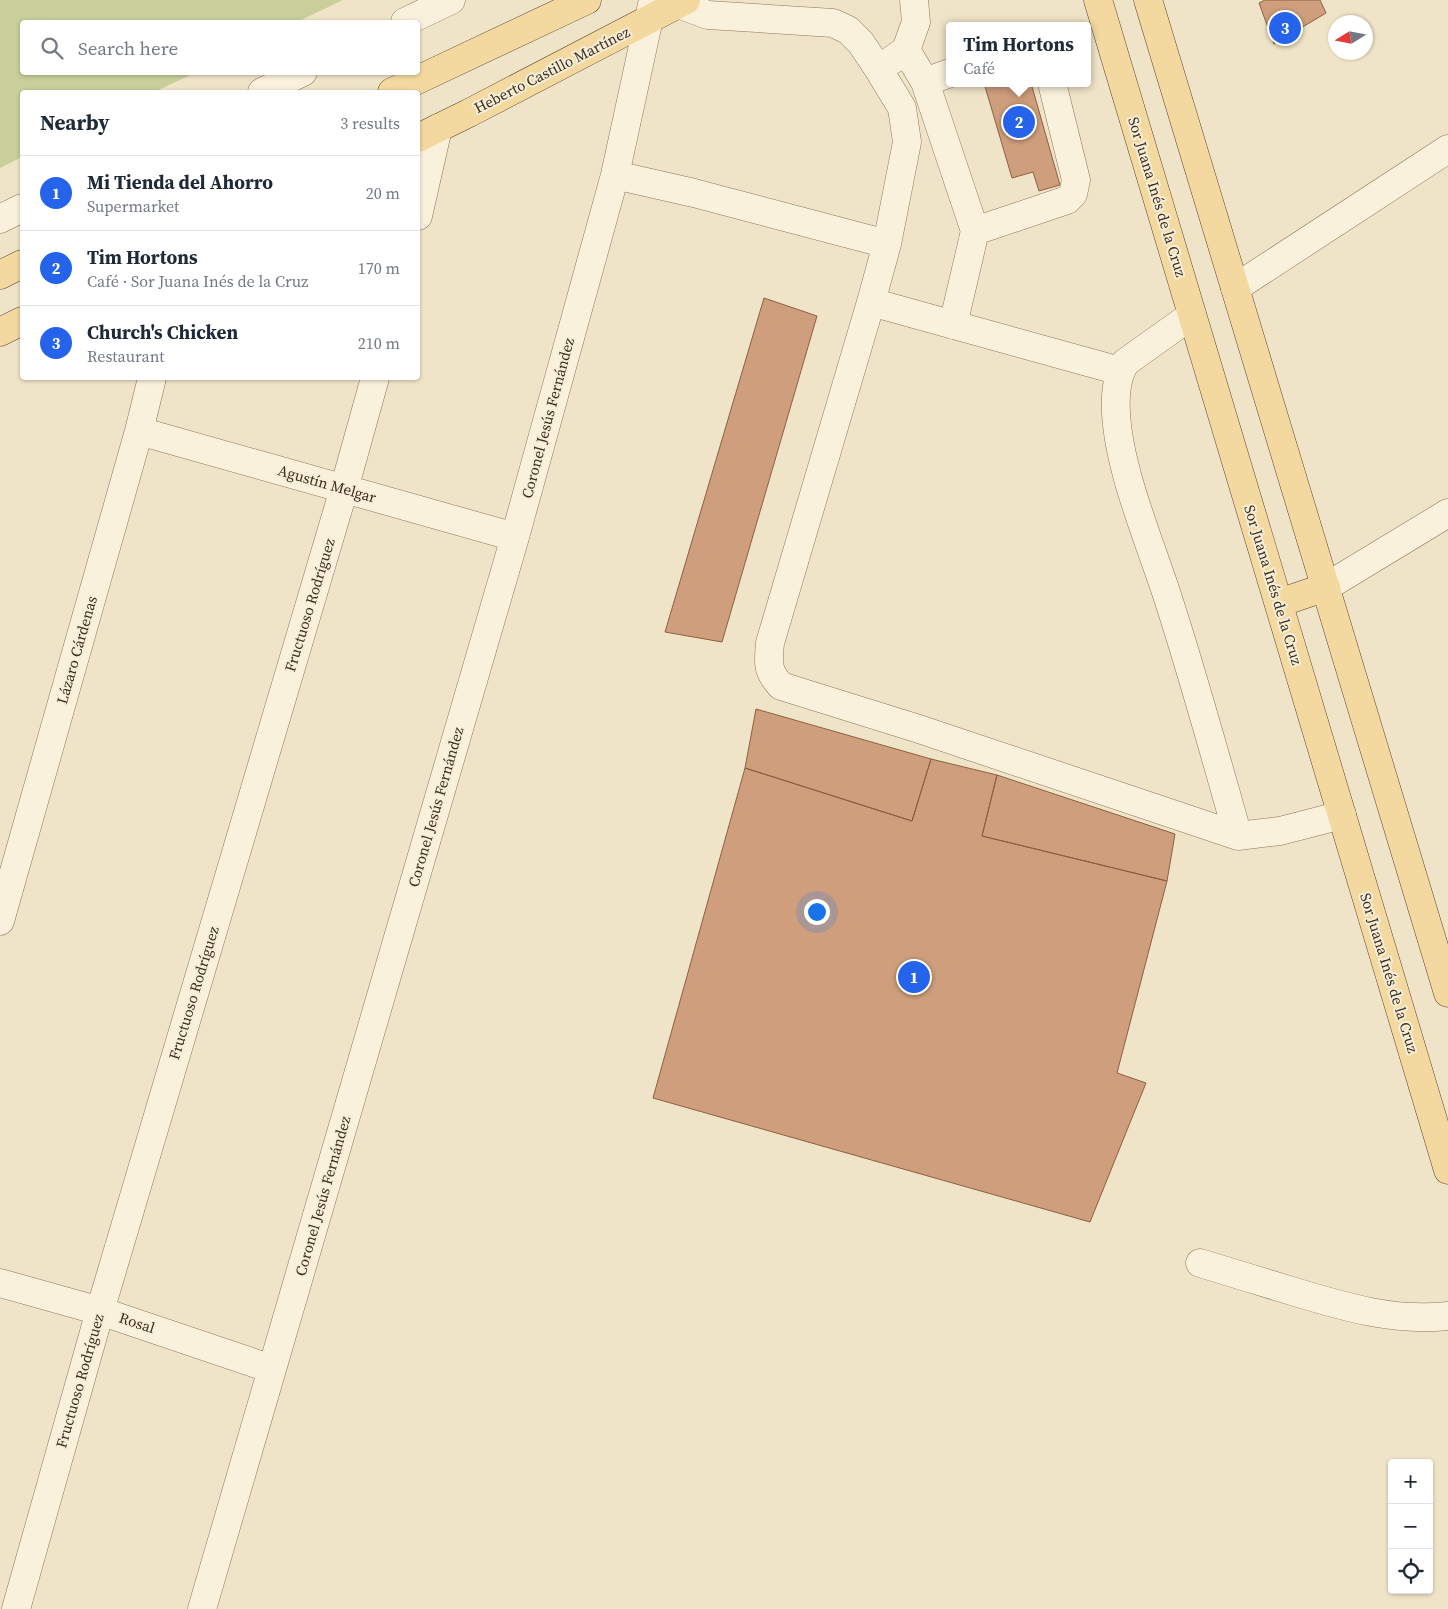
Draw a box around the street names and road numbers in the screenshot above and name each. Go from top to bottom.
street label: Heberto Castillo Martínez [470,21,634,118]
street label: Sor Juana Inés de la Cruz [1123,114,1192,280]
street label: Coronel Jesús Fernández [516,335,579,501]
street label: Agustín Melgar [276,459,379,508]
street label: Sor Juana Inés de la Cruz [1239,502,1308,668]
street label: Fructuoso Rodríguez [279,535,340,674]
street label: Lázaro Cárdenas [51,593,102,706]
street label: Coronel Jesús Fernández [403,724,468,889]
street label: Sor Juana Inés de la Cruz [1355,890,1424,1056]
street label: Fructuoso Rodríguez [163,923,224,1062]
street label: Coronel Jesús Fernández [290,1113,355,1278]
street label: Rosal [117,1307,158,1338]
street label: Fructuoso Rodríguez [50,1311,109,1450]

